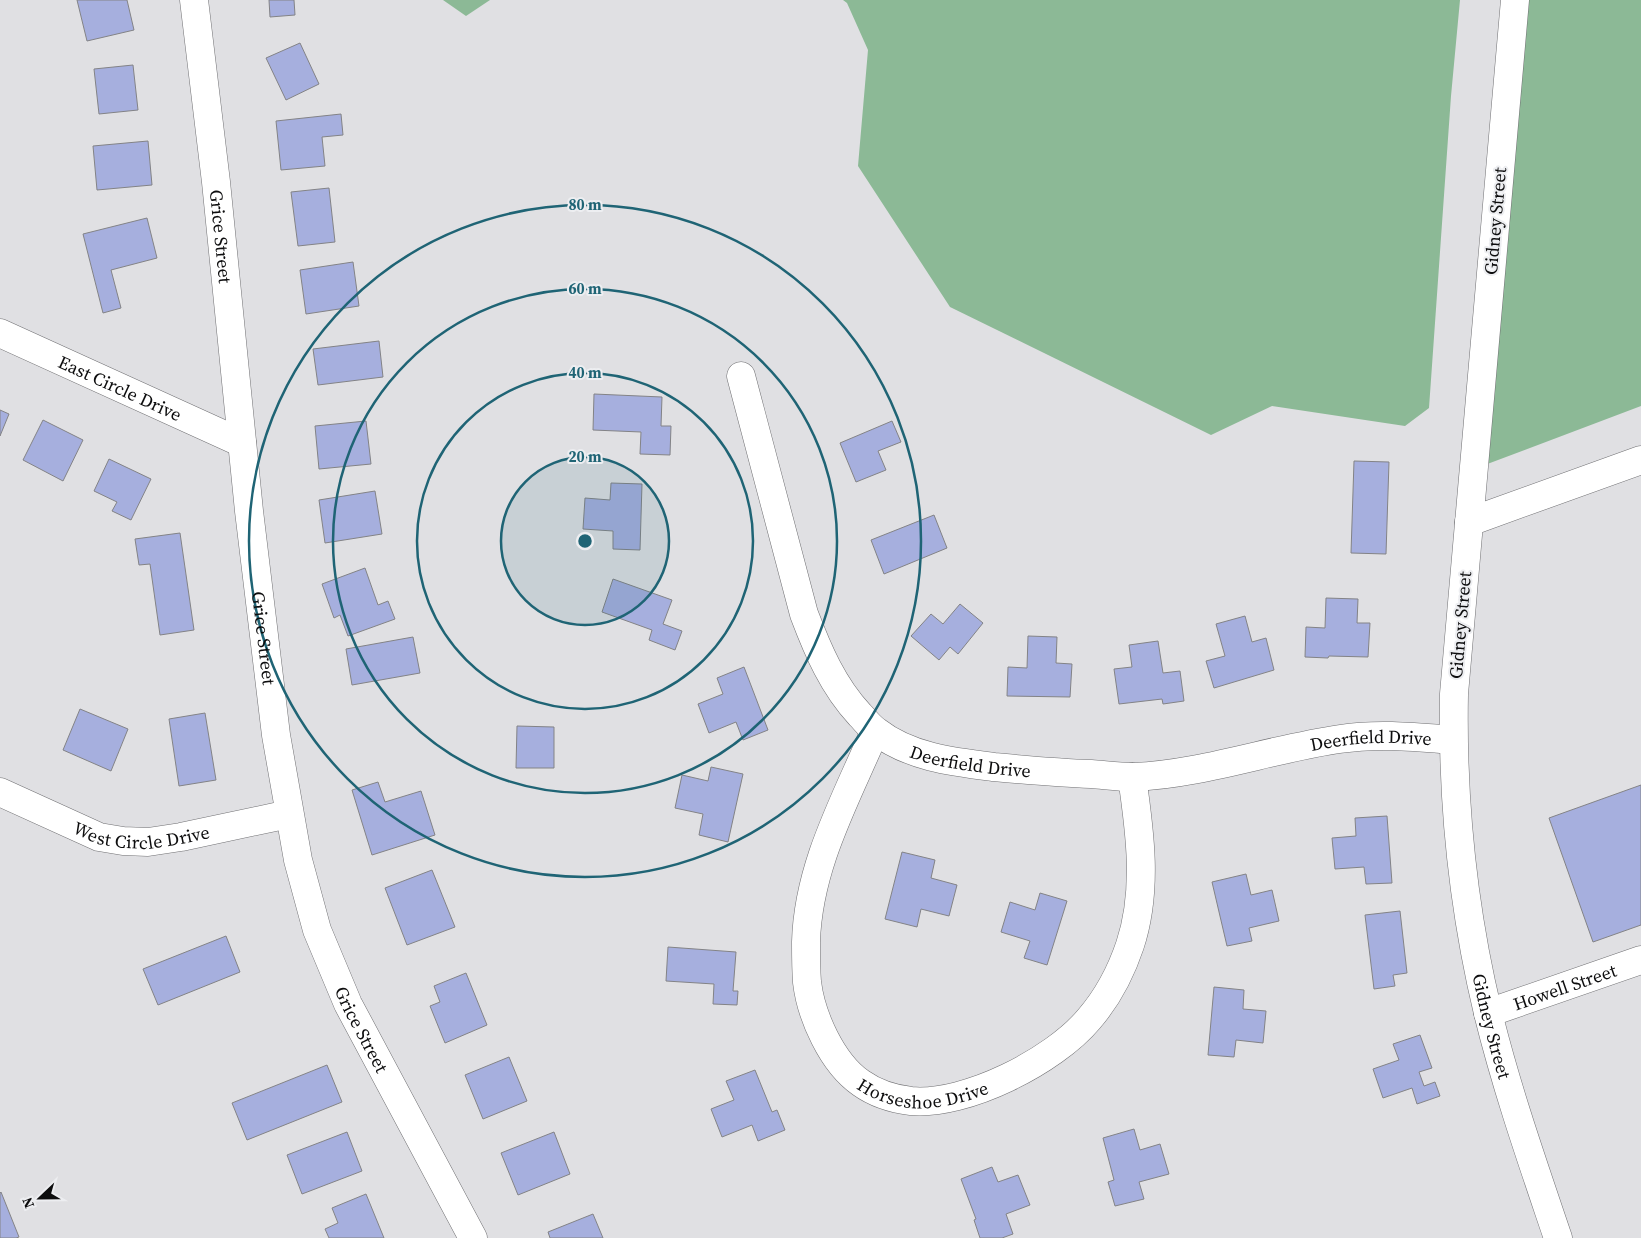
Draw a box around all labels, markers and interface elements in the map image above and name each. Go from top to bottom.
street label: Gidney Street [1478,166,1512,276]
street label: Grice Street [204,188,239,285]
text: 80 m [568,194,602,215]
text: 60 m [568,278,602,299]
street label: East Circle Drive [55,349,186,426]
text: 40 m [568,362,602,383]
text: 20 m [568,446,602,467]
centre of rings [576,532,594,550]
street label: Gidney Street [1443,570,1477,680]
street label: Grice Street [246,590,282,686]
street label: Deerfield Drive [1308,723,1433,756]
street label: Deerfield Drive [907,739,1032,783]
street label: West Circle Drive [69,815,212,854]
street label: Howell Street [1510,957,1620,1016]
street label: Gidney Street [1467,971,1518,1082]
street label: Grice Street [329,982,395,1077]
street label: Horseshoe Drive [853,1072,992,1114]
north arrow [15,1173,65,1223]
text: N [17,1194,39,1211]

